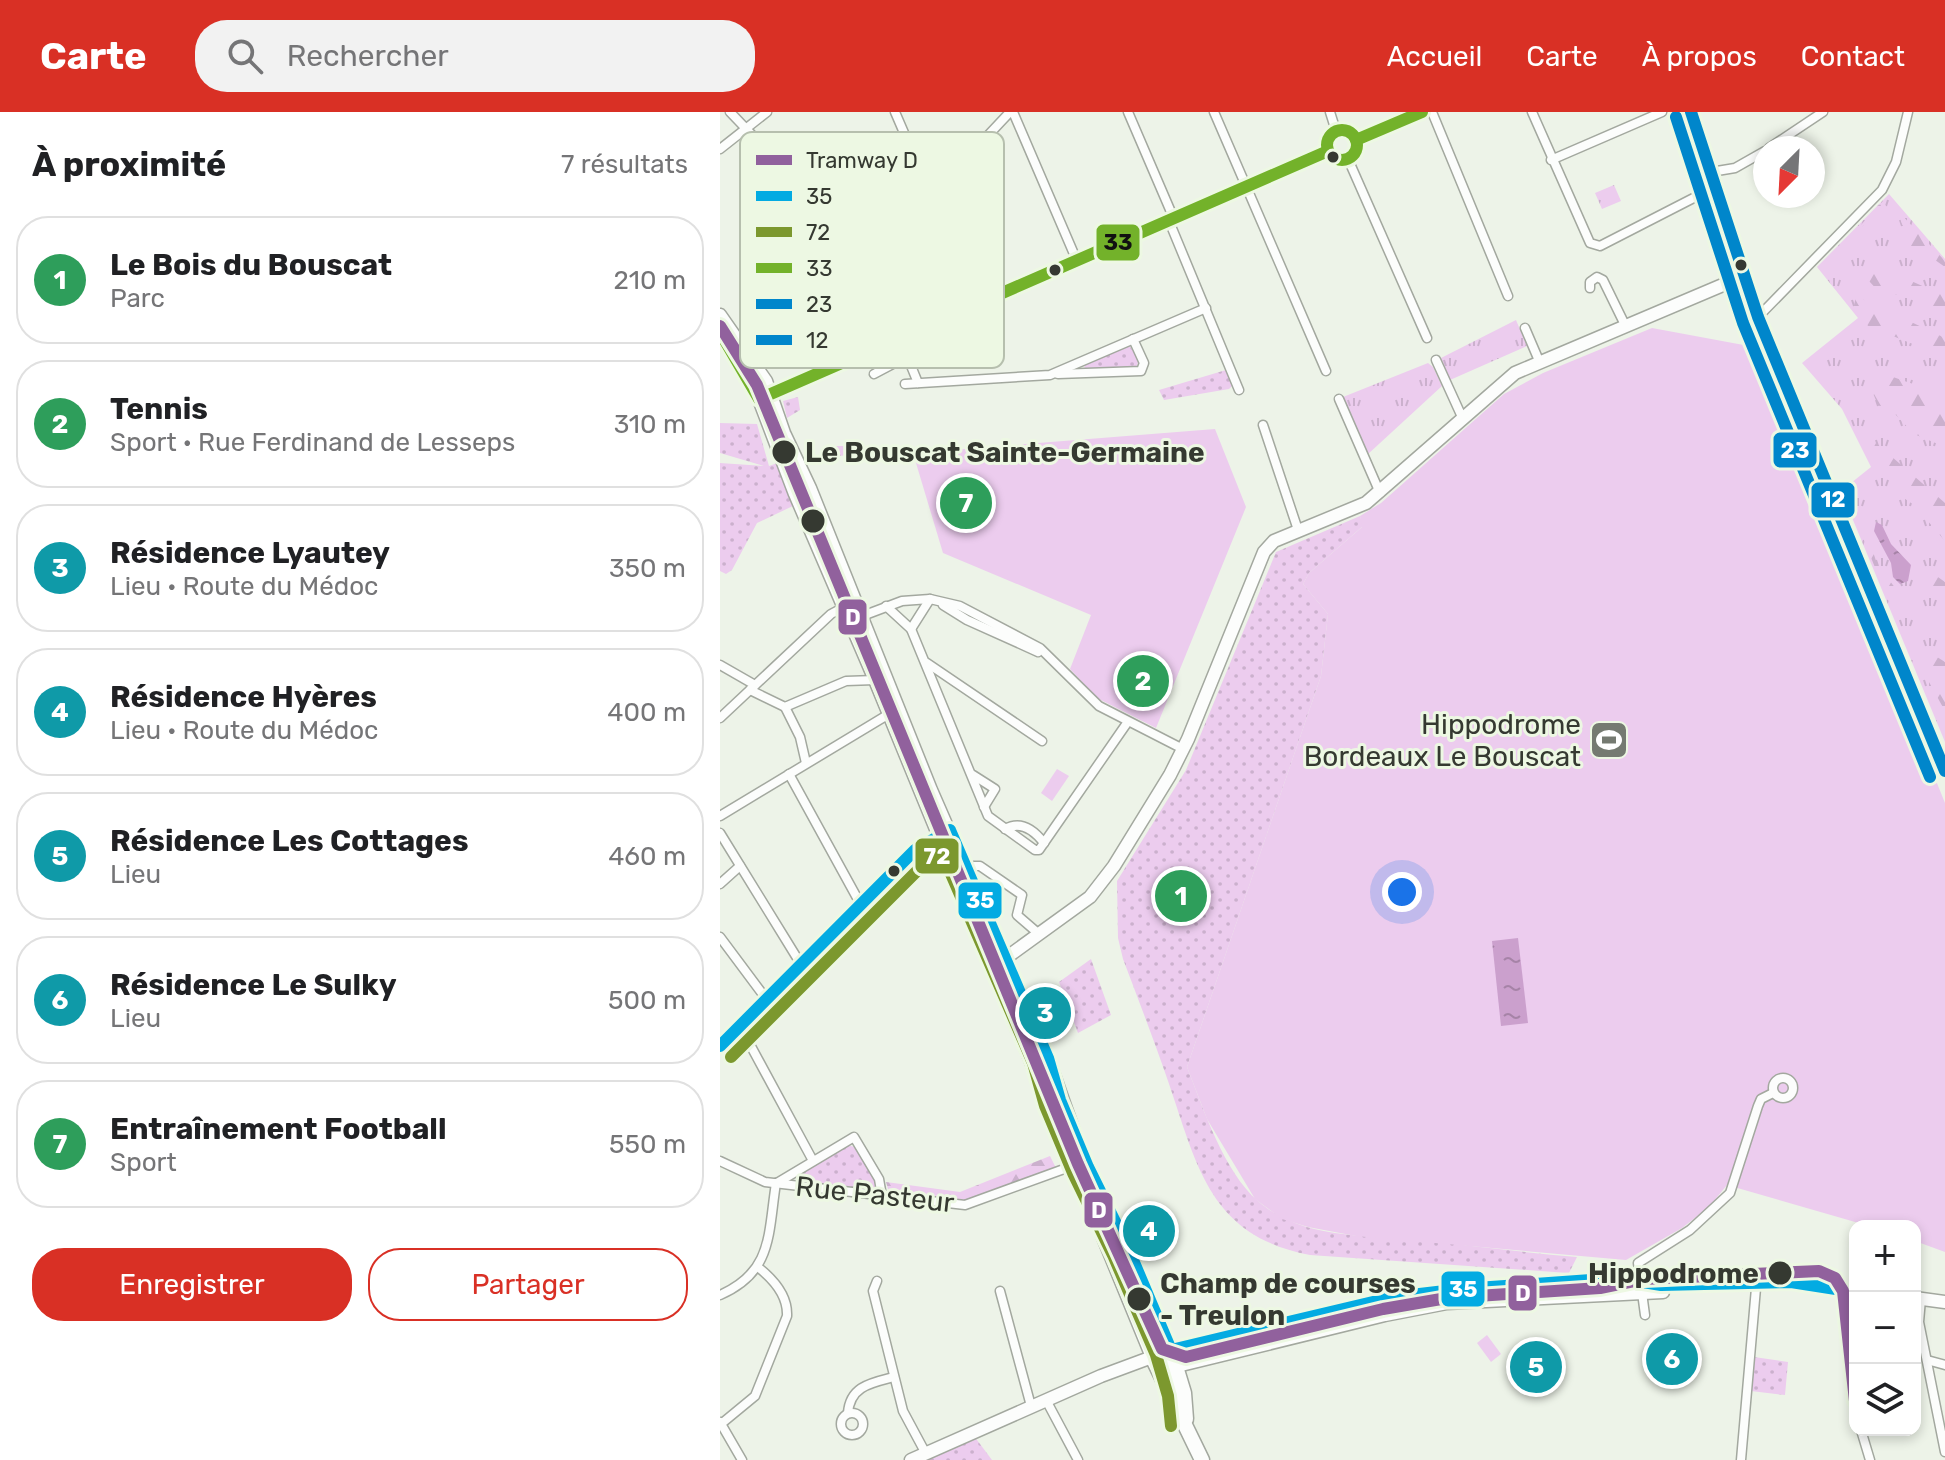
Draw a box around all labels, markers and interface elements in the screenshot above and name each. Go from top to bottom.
search box [195,20,755,92]
text: Carte [40,33,147,79]
icon: search [223,34,267,78]
text: Rechercher [287,38,449,74]
text: Accueil [1387,40,1482,73]
text: Carte [1526,40,1598,73]
text: À propos [1642,40,1757,73]
text: Contact [1801,40,1905,73]
legend [740,132,1004,368]
north arrow [1753,136,1825,208]
text: À proximité [32,144,226,185]
text: Tramway D [806,147,918,174]
text: 7 résultats [561,149,688,180]
unlabelled marker [1325,149,1341,165]
text: 35 [806,183,832,210]
text: 72 [806,219,830,246]
line badge: 33 [1095,223,1141,262]
text: 33 [1104,229,1133,256]
text: Le Bois du Bouscat [110,247,392,283]
text: 33 [806,255,832,282]
unlabelled marker [1733,257,1749,273]
unlabelled marker [1047,262,1063,278]
text: 1 [54,265,66,296]
text: 210 m [614,265,686,296]
text: Parc [110,283,165,314]
text: 23 [806,291,832,318]
text: 12 [806,327,828,354]
text: Tennis [110,391,208,427]
text: 2 [52,409,68,440]
text: 310 m [614,409,686,440]
text: Sport · Rue Ferdinand de Lesseps [110,427,515,458]
line badge: 23 [1772,431,1818,469]
place label: Le Bouscat Sainte-Germaine [805,436,1205,469]
text: 23 [1781,437,1809,464]
marker: Le Bouscat Sainte-Germaine [770,438,798,466]
pin: 7 [940,473,992,533]
line badge: 12 [1810,481,1856,519]
text: 12 [1820,486,1846,513]
unlabelled marker [799,507,827,535]
text: Résidence Lyautey [110,535,390,571]
text: 3 [51,553,69,584]
text: 350 m [609,553,686,584]
text: Lieu · Route du Médoc [110,571,378,602]
line badge: D [837,598,868,636]
text: D [845,604,861,631]
pin: 2 [1117,651,1169,711]
text: Résidence Hyères [110,679,377,715]
text: 4 [51,697,69,728]
text: 400 m [607,697,686,728]
place label: Hippodrome Bordeaux Le Bouscat [1304,708,1581,773]
text: Lieu · Route du Médoc [110,715,378,746]
sports icon: Hippodrome Bordeaux Le Bouscat [1588,719,1630,761]
text: Résidence Les Cottages [110,823,469,859]
line badge: 72 [914,837,960,875]
text: 5 [52,841,68,872]
text: 460 m [608,841,686,872]
text: 72 [924,843,950,870]
text: Lieu [110,859,161,890]
unlabelled marker [886,863,902,879]
pin: 1 [1155,866,1207,926]
your location [1382,872,1422,912]
line badge: 35 [957,881,1003,920]
text: 35 [966,887,994,914]
text: Résidence Le Sulky [110,967,397,1003]
pin: 3 [1019,983,1071,1043]
text: 6 [52,985,68,1016]
text: 500 m [608,985,686,1016]
text: Lieu [110,1003,161,1034]
text: Entraînement Football [110,1111,447,1147]
text: 7 [53,1129,67,1160]
text: 550 m [609,1129,686,1160]
text: Sport [110,1147,177,1178]
street label: Rue Pasteur [794,1170,956,1219]
line badge: D [1083,1191,1114,1229]
text: D [1091,1197,1107,1224]
pin: 4 [1123,1201,1175,1261]
map controls [1849,1220,1921,1436]
button: + [1849,1220,1921,1292]
button: Enregistrer [32,1248,352,1321]
button: Partager [368,1248,688,1321]
place label: Hippodrome [1588,1257,1759,1290]
marker: Hippodrome [1766,1259,1794,1287]
place label: Champ de courses - Treulon [1160,1267,1416,1332]
line badge: 35 [1440,1270,1486,1308]
line badge: D [1507,1274,1538,1312]
text: 35 [1449,1276,1477,1303]
text: D [1515,1280,1531,1307]
marker: Champ de courses - Treulon [1125,1285,1153,1313]
button: − [1849,1292,1921,1364]
pin: 6 [1646,1329,1698,1389]
pin: 5 [1510,1337,1562,1397]
button: layers [1849,1364,1921,1436]

